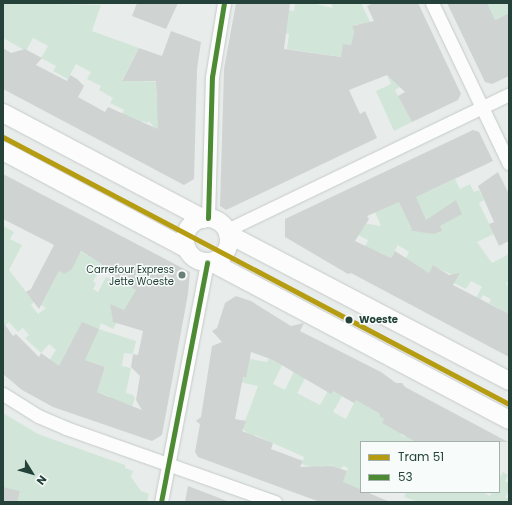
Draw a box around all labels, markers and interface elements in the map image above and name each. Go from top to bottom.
place label: Carrefour Express Jette Woeste [86,263,174,286]
marker: Carrefour Express Jette Woeste [177,270,187,280]
marker: Woeste [342,313,356,327]
place label: Woeste [359,314,398,326]
legend [360,441,500,493]
text: Tram 51 [398,448,444,465]
north arrow [12,453,52,493]
text: 53 [398,468,413,485]
text: N [33,472,50,488]

